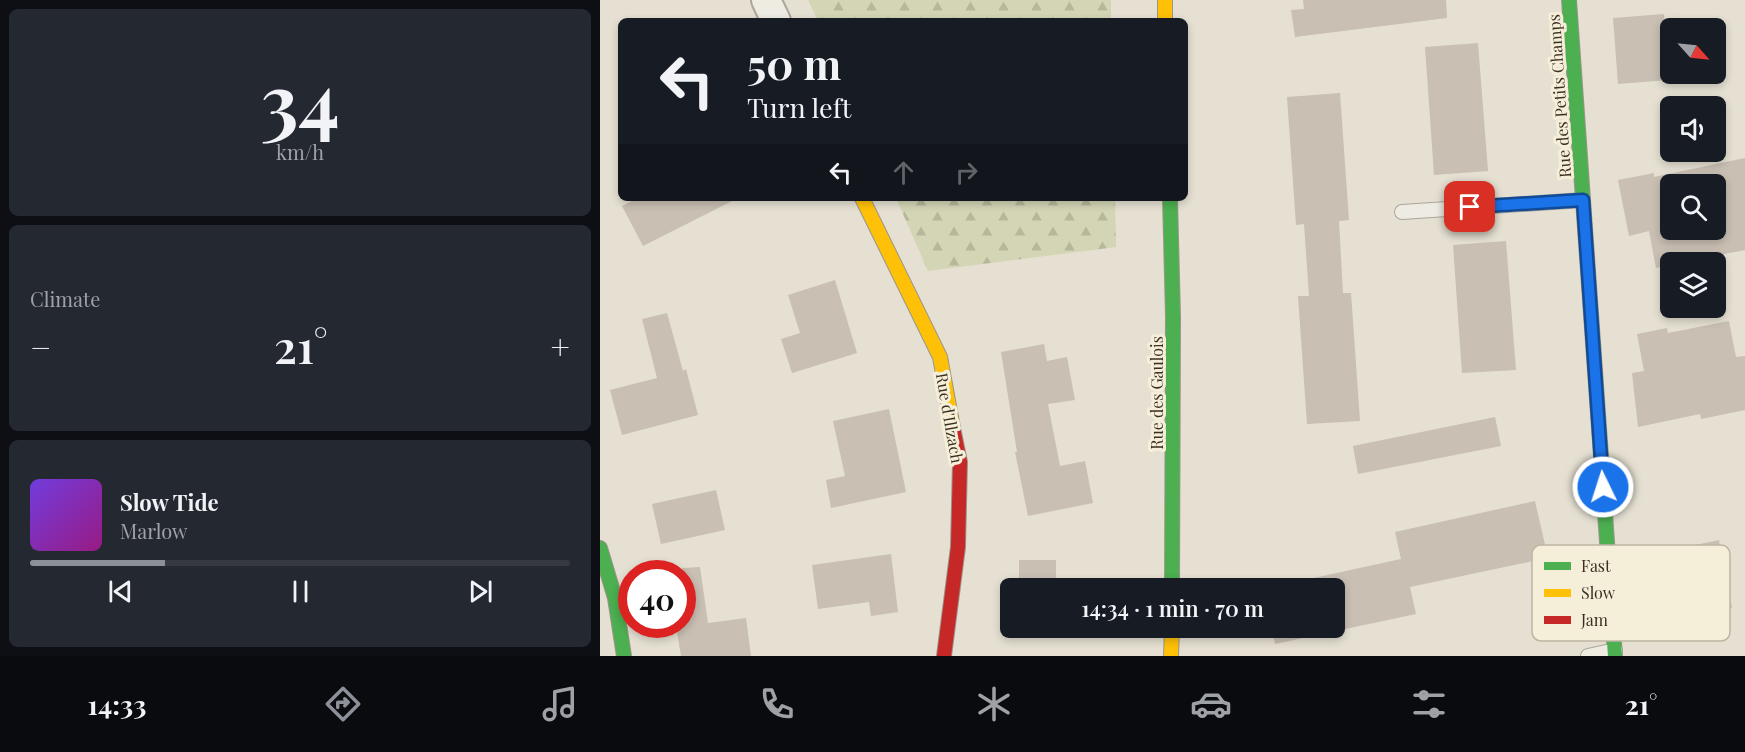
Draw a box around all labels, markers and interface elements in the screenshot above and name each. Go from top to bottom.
street label: Rue des Petits Champs [1543,14,1575,178]
north arrow [1660,18,1726,84]
map controls [1660,18,1726,318]
text: 50 m [747,35,841,91]
icon: left [648,42,726,120]
text: 34 [260,47,340,151]
text: Turn left [747,89,851,125]
button: sound [1660,96,1726,162]
text: km/h [276,138,324,165]
icon: left [824,156,857,189]
icon: ahead [887,156,920,189]
icon: right [950,156,983,189]
button: search [1660,174,1726,240]
pin [1444,181,1495,232]
icon: arrive [1453,190,1486,223]
button: layers [1660,252,1726,318]
text: Climate [30,285,100,312]
text: 21° [274,315,328,375]
text: − [30,324,51,368]
text: + [551,324,570,368]
street label: Rue des Gaulois [1146,336,1167,450]
street label: Rue d'Illzach [932,371,968,465]
position arrow [1571,455,1635,519]
text: Slow Tide [120,487,219,517]
text: Marlow [120,517,188,544]
legend [1532,545,1730,641]
text: Fast [1581,555,1611,576]
speed limit sign: 40 [618,560,696,638]
icon: previous [104,575,137,608]
icon: pause [284,575,317,608]
icon: next [464,575,497,608]
text: Slow [1581,582,1616,603]
text: 14:34 · 1 min · 70 m [1081,593,1264,623]
text: Jam [1580,609,1608,630]
icon: directions [322,683,364,725]
icon: music [539,683,581,725]
icon: phone [756,683,798,725]
icon: climate [973,683,1015,725]
icon: car [1190,683,1232,725]
icon: filters [1408,683,1450,725]
text: 14:33 [88,686,146,722]
text: 21° [1625,686,1657,722]

